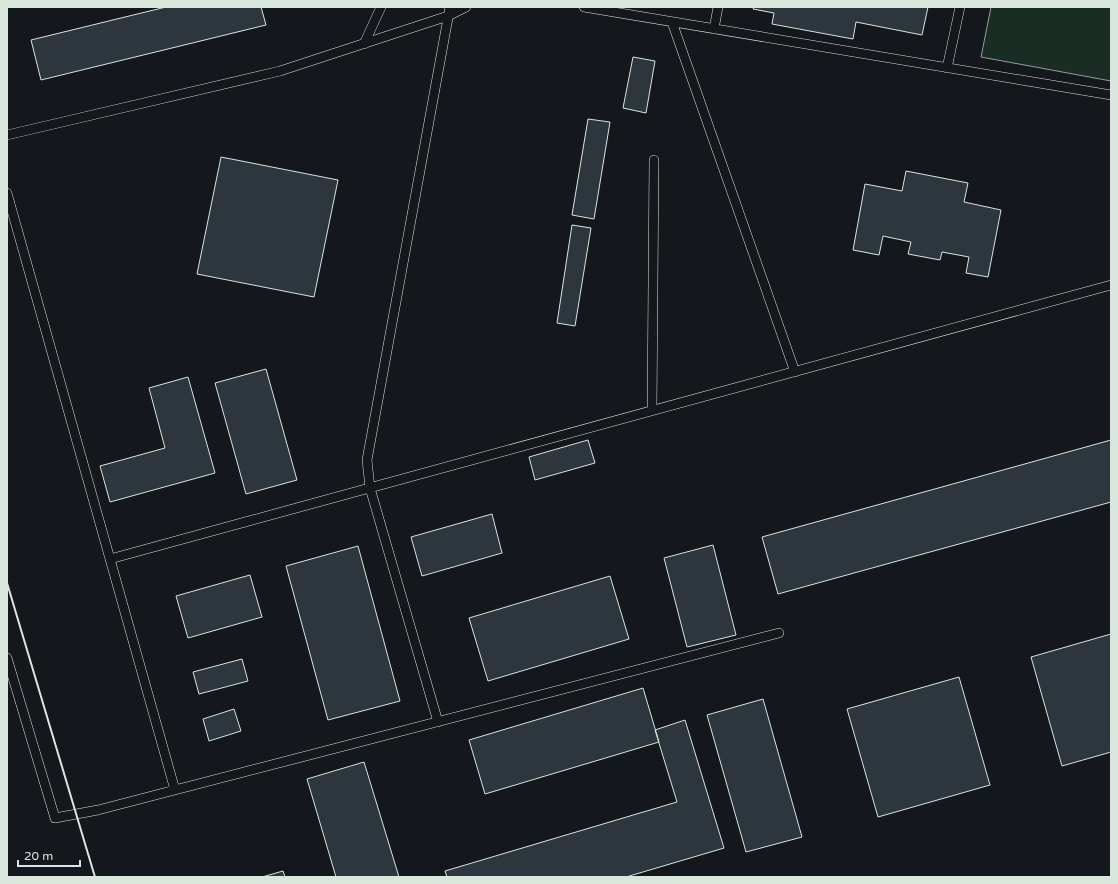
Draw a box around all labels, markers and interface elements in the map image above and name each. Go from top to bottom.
scale bar [18,842,80,868]
text: 20 m [24,849,53,863]

